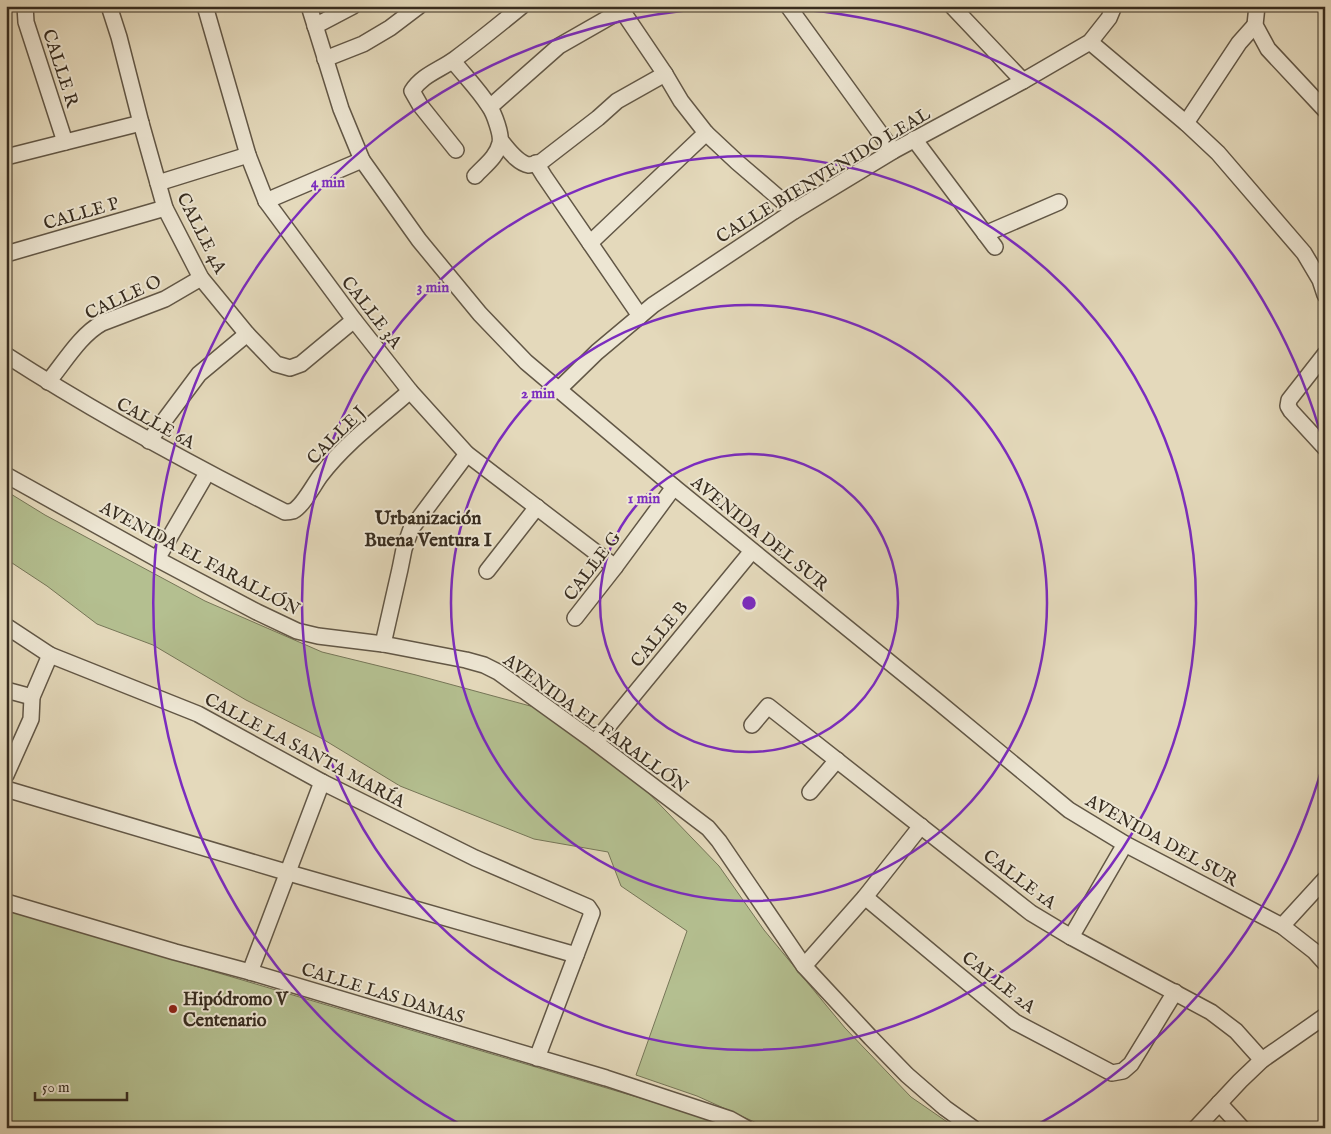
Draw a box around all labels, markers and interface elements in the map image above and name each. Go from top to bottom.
street label: CALLE R [36,27,83,112]
street label: CALLE BIENVENIDO LEAL [713,103,935,249]
text: 4 min [311,173,345,192]
street label: CALLE 4A [170,189,231,279]
street label: CALLE P [41,193,122,236]
street label: CALLE O [82,271,166,326]
street label: CALLE 3A [335,272,407,354]
text: 3 min [417,278,449,297]
text: 2 min [521,384,555,403]
street label: CALLE 6A [112,393,199,456]
street label: CALLE J [303,401,372,470]
street label: AVENIDA DEL SUR [685,471,834,598]
text: 1 min [628,489,660,508]
street label: AVENIDA EL FARALLÓN [95,495,304,622]
district label: Urbanización Buena Ventura I [364,507,492,553]
street label: CALLE G [560,527,627,606]
centre of rings [740,594,758,612]
street label: CALLE B [626,597,694,673]
street label: AVENIDA EL FARALLÓN [497,647,694,799]
street label: CALLE LA SANTA MARÍA [200,687,410,814]
street label: AVENIDA DEL SUR [1080,789,1243,893]
street label: CALLE 1A [978,845,1061,916]
street label: CALLE 2A [956,947,1040,1020]
street label: CALLE LAS DAMAS [298,959,467,1030]
place label: Hipódromo V Centenario [183,989,289,1033]
marker: Hipódromo V Centenario [167,1003,179,1015]
scale bar [35,1069,128,1101]
text: 50 m [42,1078,70,1097]

